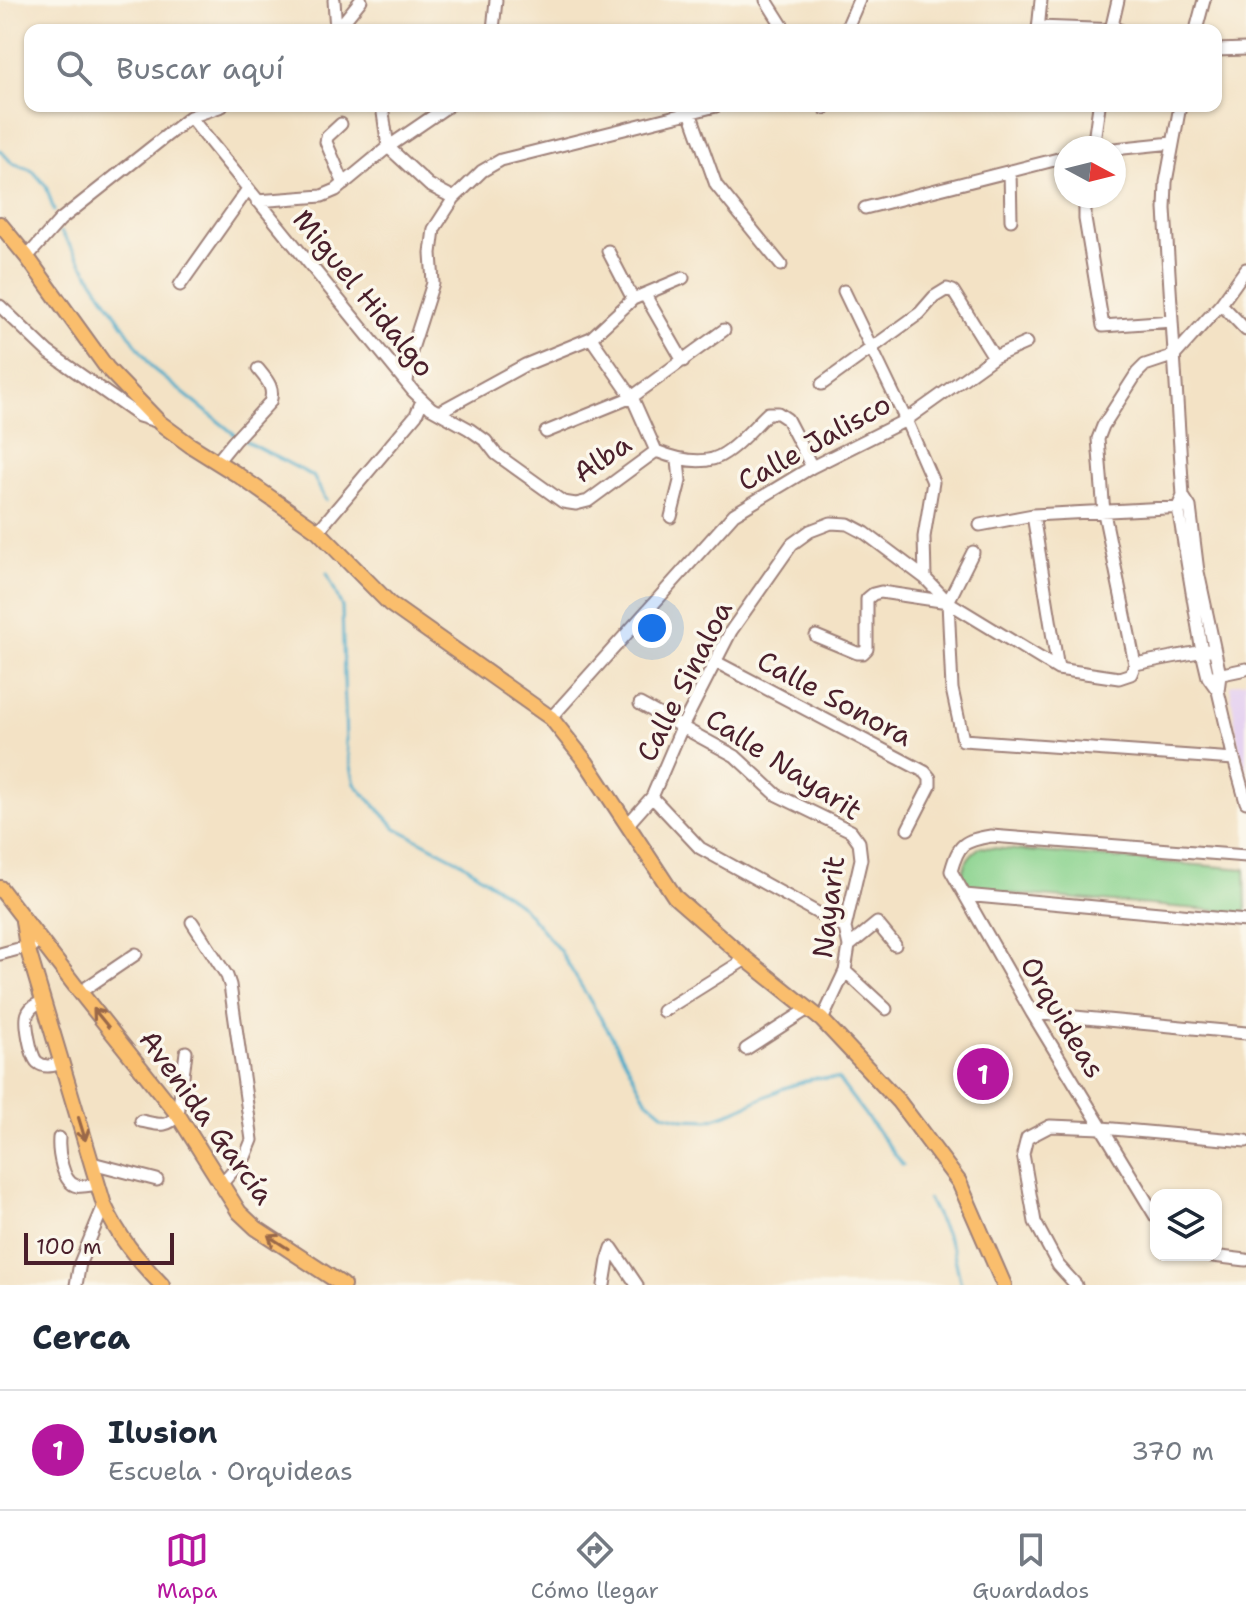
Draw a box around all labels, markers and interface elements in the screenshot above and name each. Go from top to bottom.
search box [24,24,1222,112]
icon: search [52,46,96,90]
text: Buscar aquí [116,48,284,89]
north arrow [1054,136,1126,208]
street label: Miguel Hidalgo [285,201,443,385]
street label: Calle Jalisco [731,384,897,500]
street label: Alba [565,425,639,491]
street label: Calle Sinaloa [627,594,741,768]
your location [632,608,672,648]
street label: Calle Sonora [751,641,919,755]
street label: Calle Nayarit [699,699,869,829]
street label: Nayarit [803,854,853,960]
street label: Orquideas [1012,949,1114,1085]
one-way arrow [92,1008,109,1029]
street label: Avenida García [131,1022,283,1212]
pin: 1 [957,1044,1009,1104]
one-way arrow [75,1115,90,1141]
map controls [1150,1189,1222,1261]
button: layers [1150,1189,1222,1261]
scale bar [24,1229,174,1265]
text: 100 m [36,1232,102,1261]
one-way arrow [267,1234,290,1250]
text: Cerca [32,1314,130,1360]
text: Ilusion [108,1412,217,1453]
text: 1 [52,1433,64,1468]
text: 370 m [1131,1433,1214,1468]
text: Escuela · Orquideas [108,1453,353,1488]
tab: Mapa [157,1528,217,1605]
tab: Cómo llegar [531,1528,659,1605]
tab: Guardados [972,1528,1089,1605]

